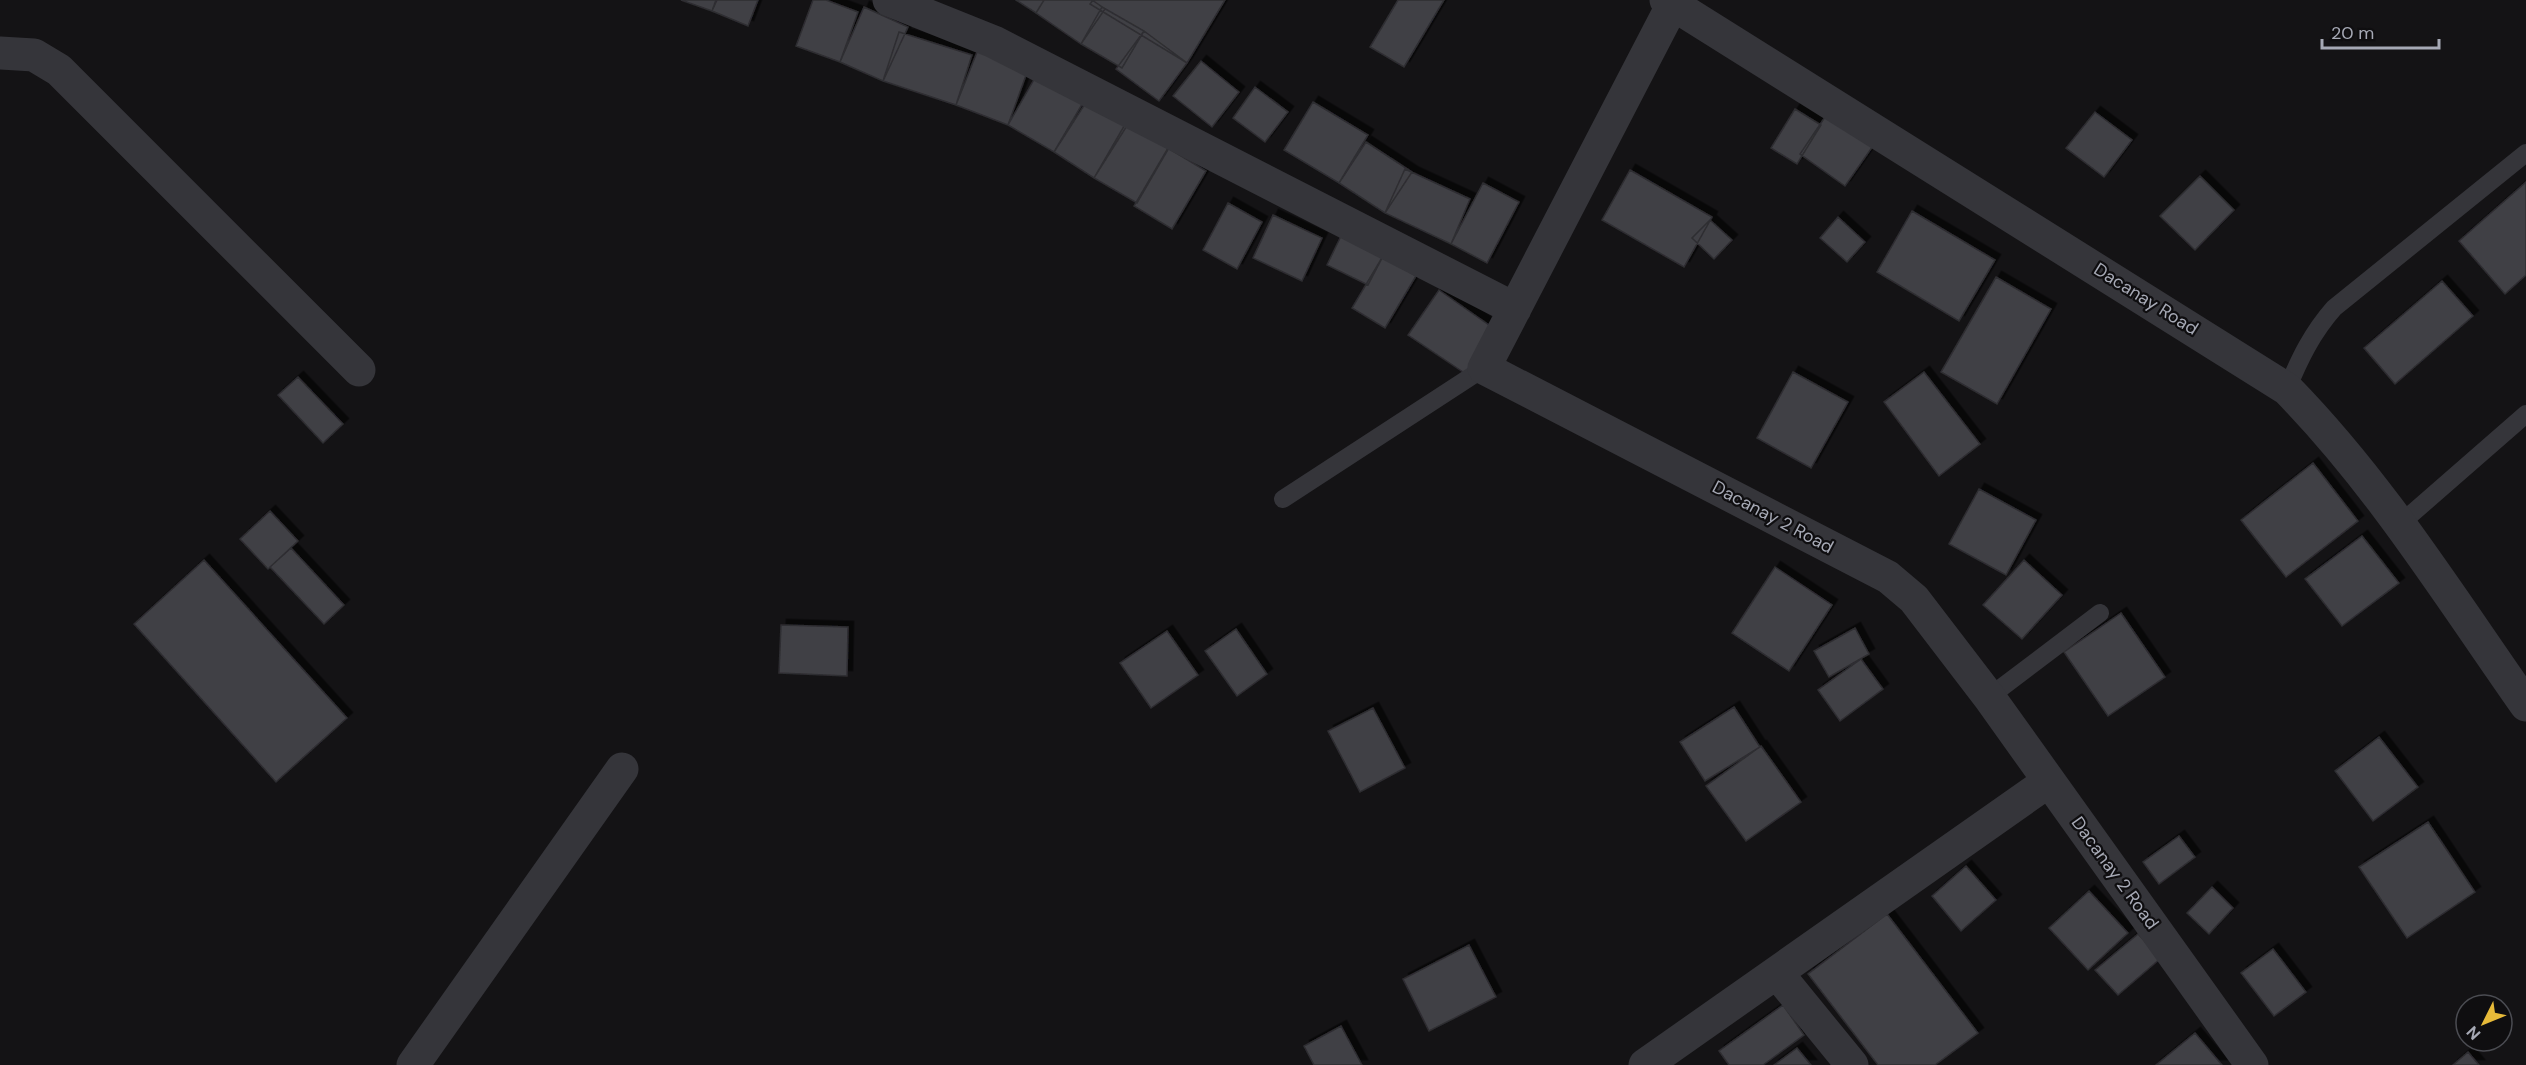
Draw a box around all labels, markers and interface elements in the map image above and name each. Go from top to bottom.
scale bar [2322,12,2439,50]
text: 20 m [2331,21,2374,45]
street label: Dacanay Road [2089,257,2203,341]
street label: Dacanay 2 Road [1708,475,1838,559]
street label: Dacanay 2 Road [2066,812,2164,934]
north arrow [2454,993,2514,1053]
text: N [2462,1021,2485,1044]

